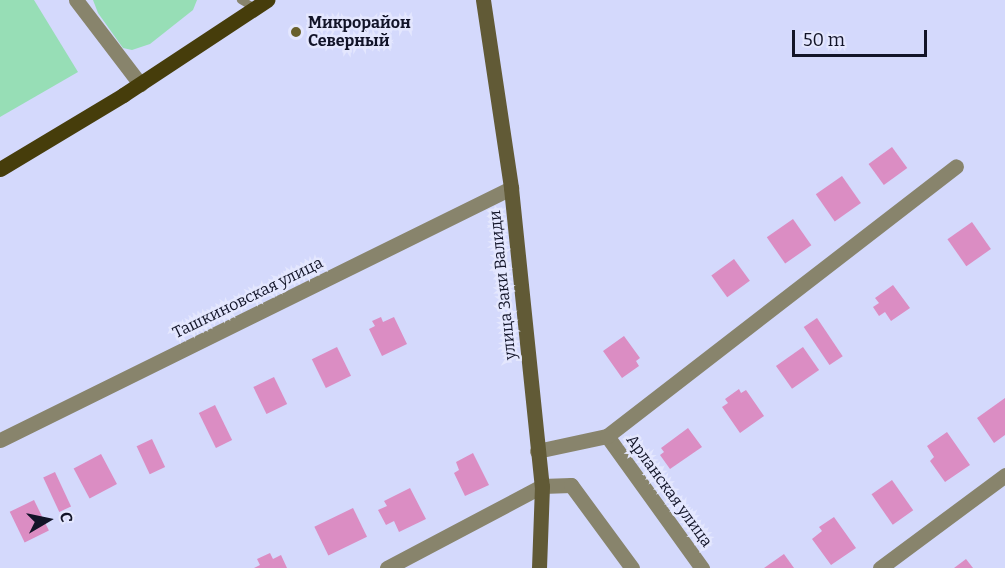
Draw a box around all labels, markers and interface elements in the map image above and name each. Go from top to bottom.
place label: Микрорайон Северный [308,13,411,51]
scale bar [795,18,930,56]
marker: Микрорайон Северный [289,25,303,39]
text: 50 m [803,29,845,51]
street label: улица Заки Валиди [486,209,520,361]
street label: Ташкиновская улица [170,253,326,343]
street label: Арланская улица [622,431,716,551]
north arrow [18,490,78,550]
text: С [56,511,76,524]

